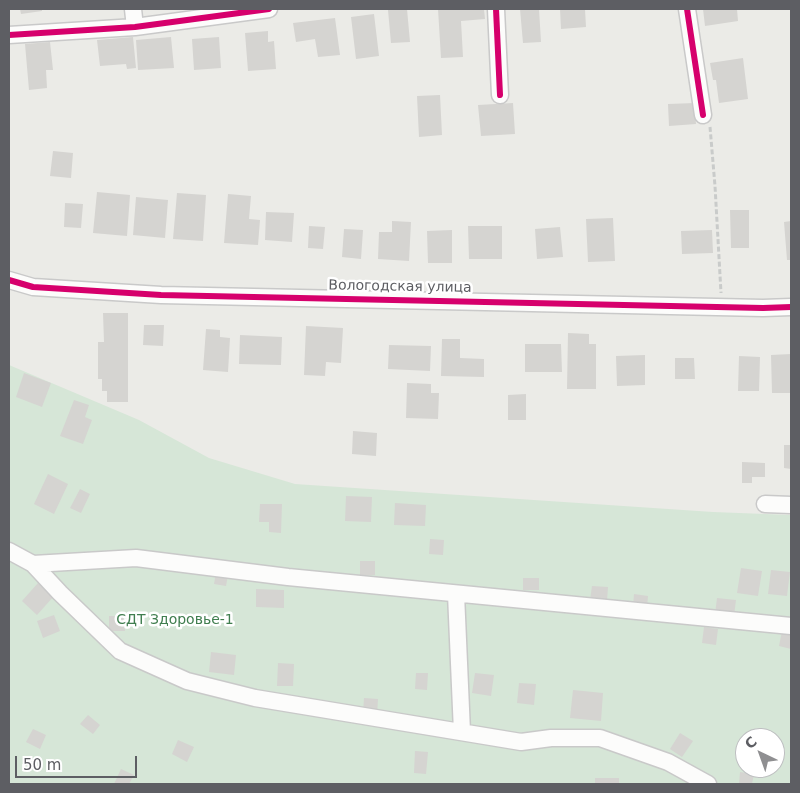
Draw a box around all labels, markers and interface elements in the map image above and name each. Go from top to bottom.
street label: Вологодская улица [328,277,472,297]
park label: СДТ Здоровье-1 [116,612,234,628]
north arrow [735,728,785,778]
text: С [741,733,760,752]
scale bar [18,746,140,778]
text: 50 m [23,756,61,774]

